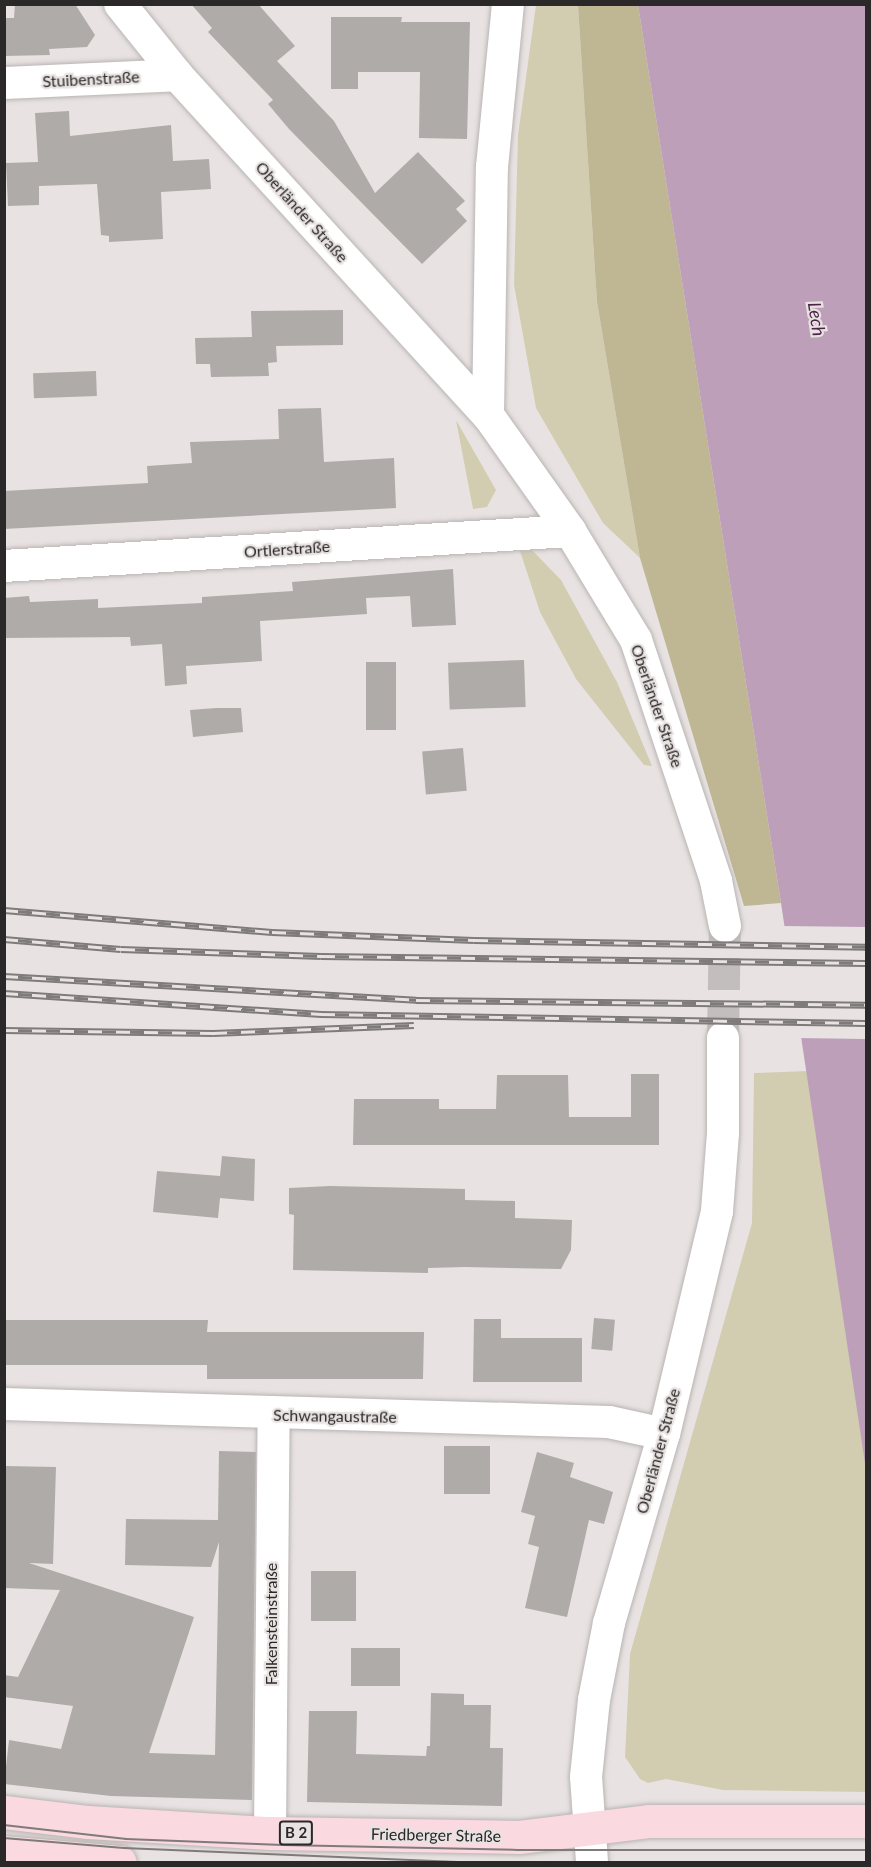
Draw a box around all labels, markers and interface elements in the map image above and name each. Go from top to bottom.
street label: Stuibenstraße [42,67,140,91]
street label: Oberländer Straße [252,158,352,266]
water label: Lech [804,300,830,338]
street label: Ortlerstraße [243,536,331,562]
street label: Oberländer Straße [627,642,687,770]
street label: Oberländer Straße [632,1386,684,1516]
street label: Schwangaustraße [273,1405,397,1427]
street label: Falkensteinstraße [261,1563,281,1685]
road number: B 2 [278,1821,314,1845]
street label: Friedberger Straße [371,1824,501,1846]

